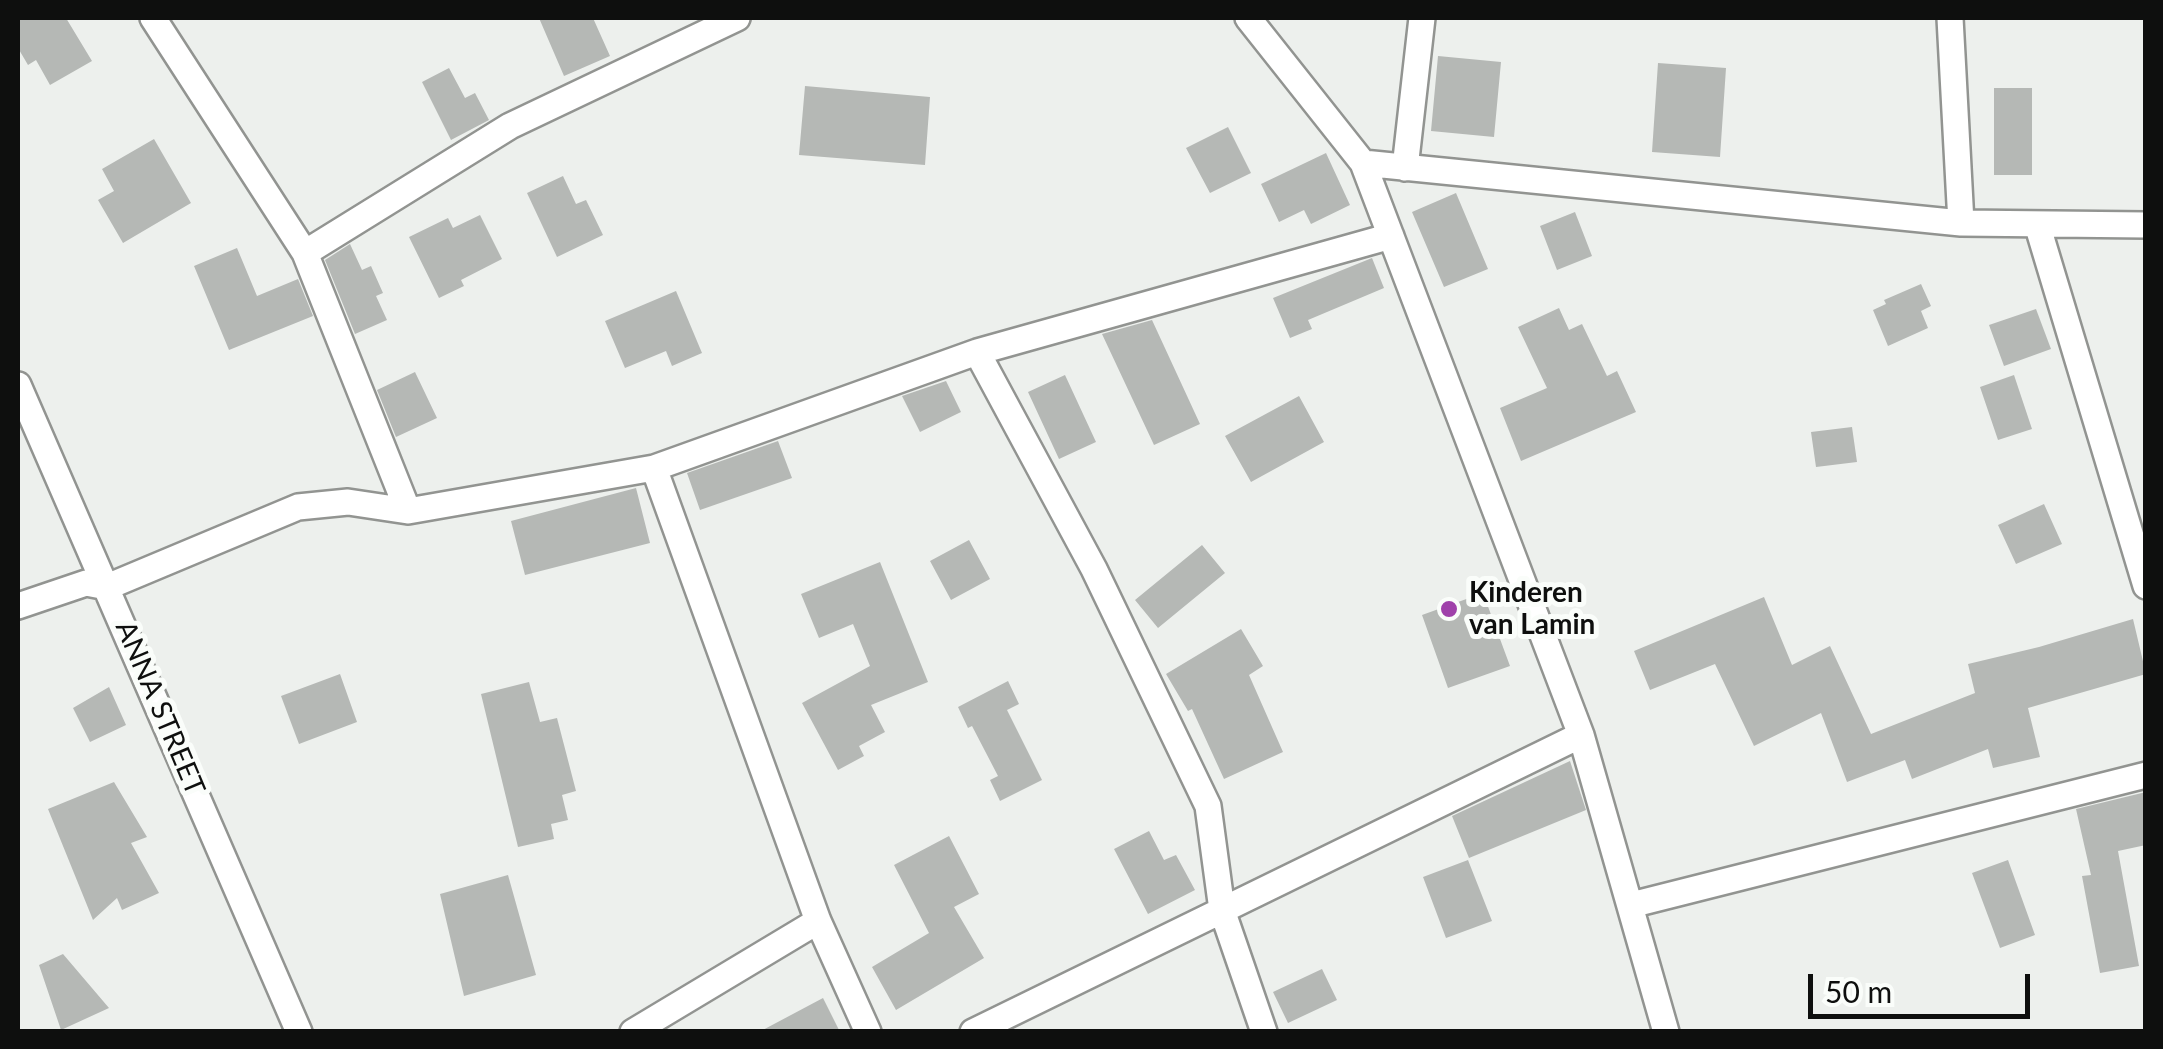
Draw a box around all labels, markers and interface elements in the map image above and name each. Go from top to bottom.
place label: Kinderen van Lamin [1469,576,1595,642]
marker: Kinderen van Lamin [1438,598,1460,620]
street label: ANNA STREET [108,616,212,800]
scale bar [1813,954,2036,1016]
text: 50 m [1825,973,1892,1009]

